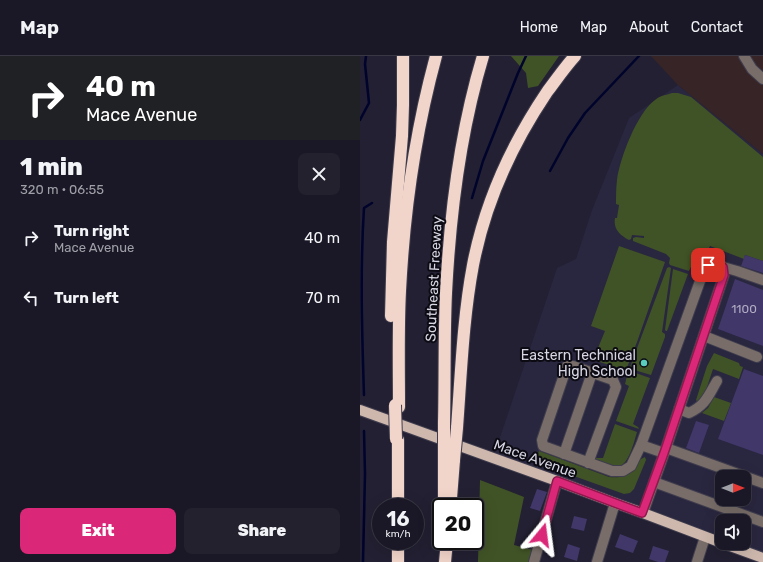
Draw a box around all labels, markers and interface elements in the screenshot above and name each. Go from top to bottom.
text: Map [20,16,59,39]
text: Home [520,19,558,36]
text: Map [580,19,607,36]
text: About [629,19,669,36]
text: Contact [691,19,743,36]
text: 40 m [86,70,156,103]
icon: right [20,72,72,124]
text: Mace Avenue [86,104,197,126]
text: 1 min [20,153,83,181]
button: close [298,153,340,195]
text: 320 m · 06:55 [20,182,104,197]
street label: Southeast Freeway [422,216,446,342]
text: Turn right [54,222,129,240]
icon: right [20,227,42,249]
text: 40 m [304,229,340,247]
text: Mace Avenue [54,240,134,255]
pin [691,248,725,282]
icon: arrive [697,254,719,276]
icon: left [20,287,42,309]
text: Turn left [54,289,119,307]
text: 70 m [306,289,340,307]
house number: 1100 [731,302,757,316]
place label: Eastern Technical High School [521,347,636,380]
marker: Eastern Technical High School [639,358,649,368]
street label: Mace Avenue [491,436,579,482]
north arrow [715,470,751,506]
map controls [715,470,751,550]
speed limit sign: 20 [432,498,484,550]
text: 16 [387,507,409,531]
button: Exit [20,508,176,554]
button: Share [184,508,340,554]
position arrow [521,514,563,556]
button: sound [715,514,751,550]
text: km/h [386,528,410,540]

